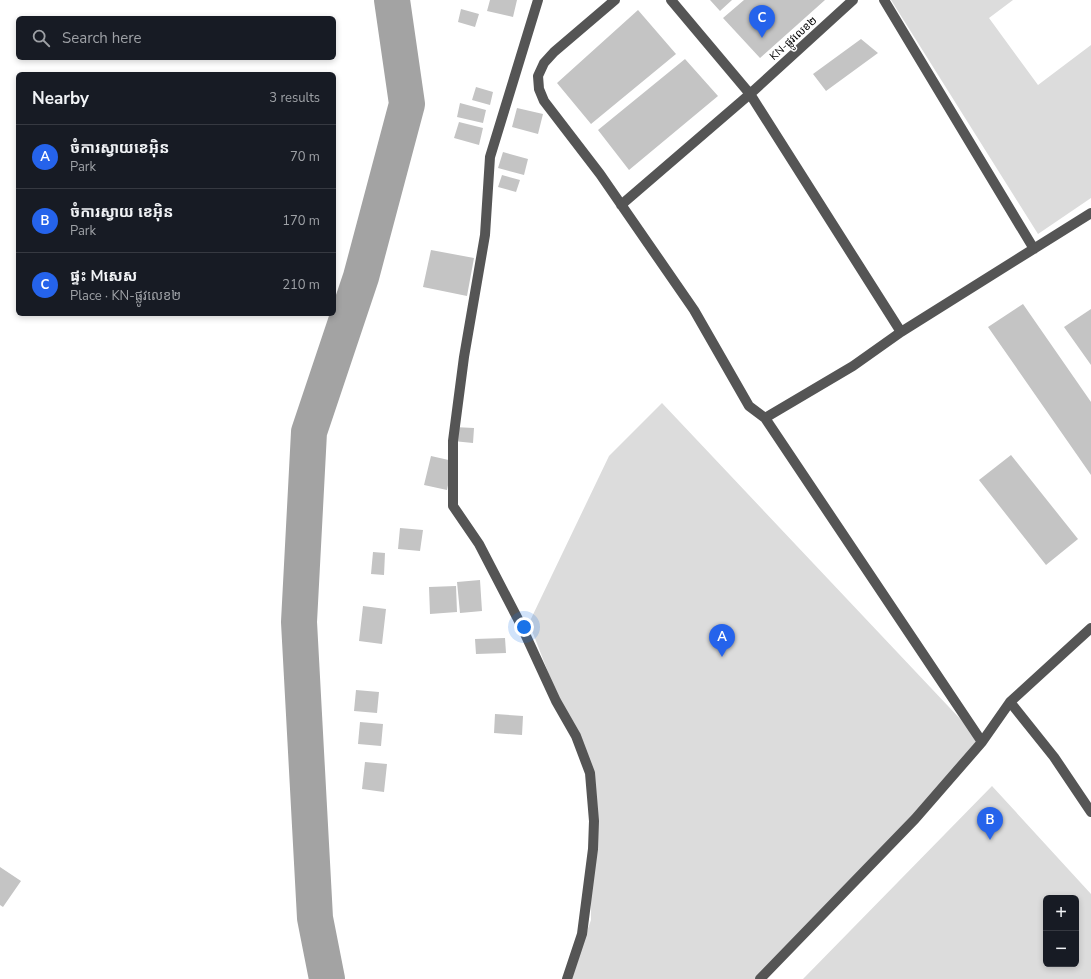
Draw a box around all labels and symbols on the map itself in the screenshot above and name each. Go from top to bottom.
pin: C [749,5,775,38]
street label: KN-ផ្លូវលេខ២ [766,13,822,65]
your location [514,617,534,637]
pin: A [709,624,735,657]
pin: B [977,807,1003,840]

